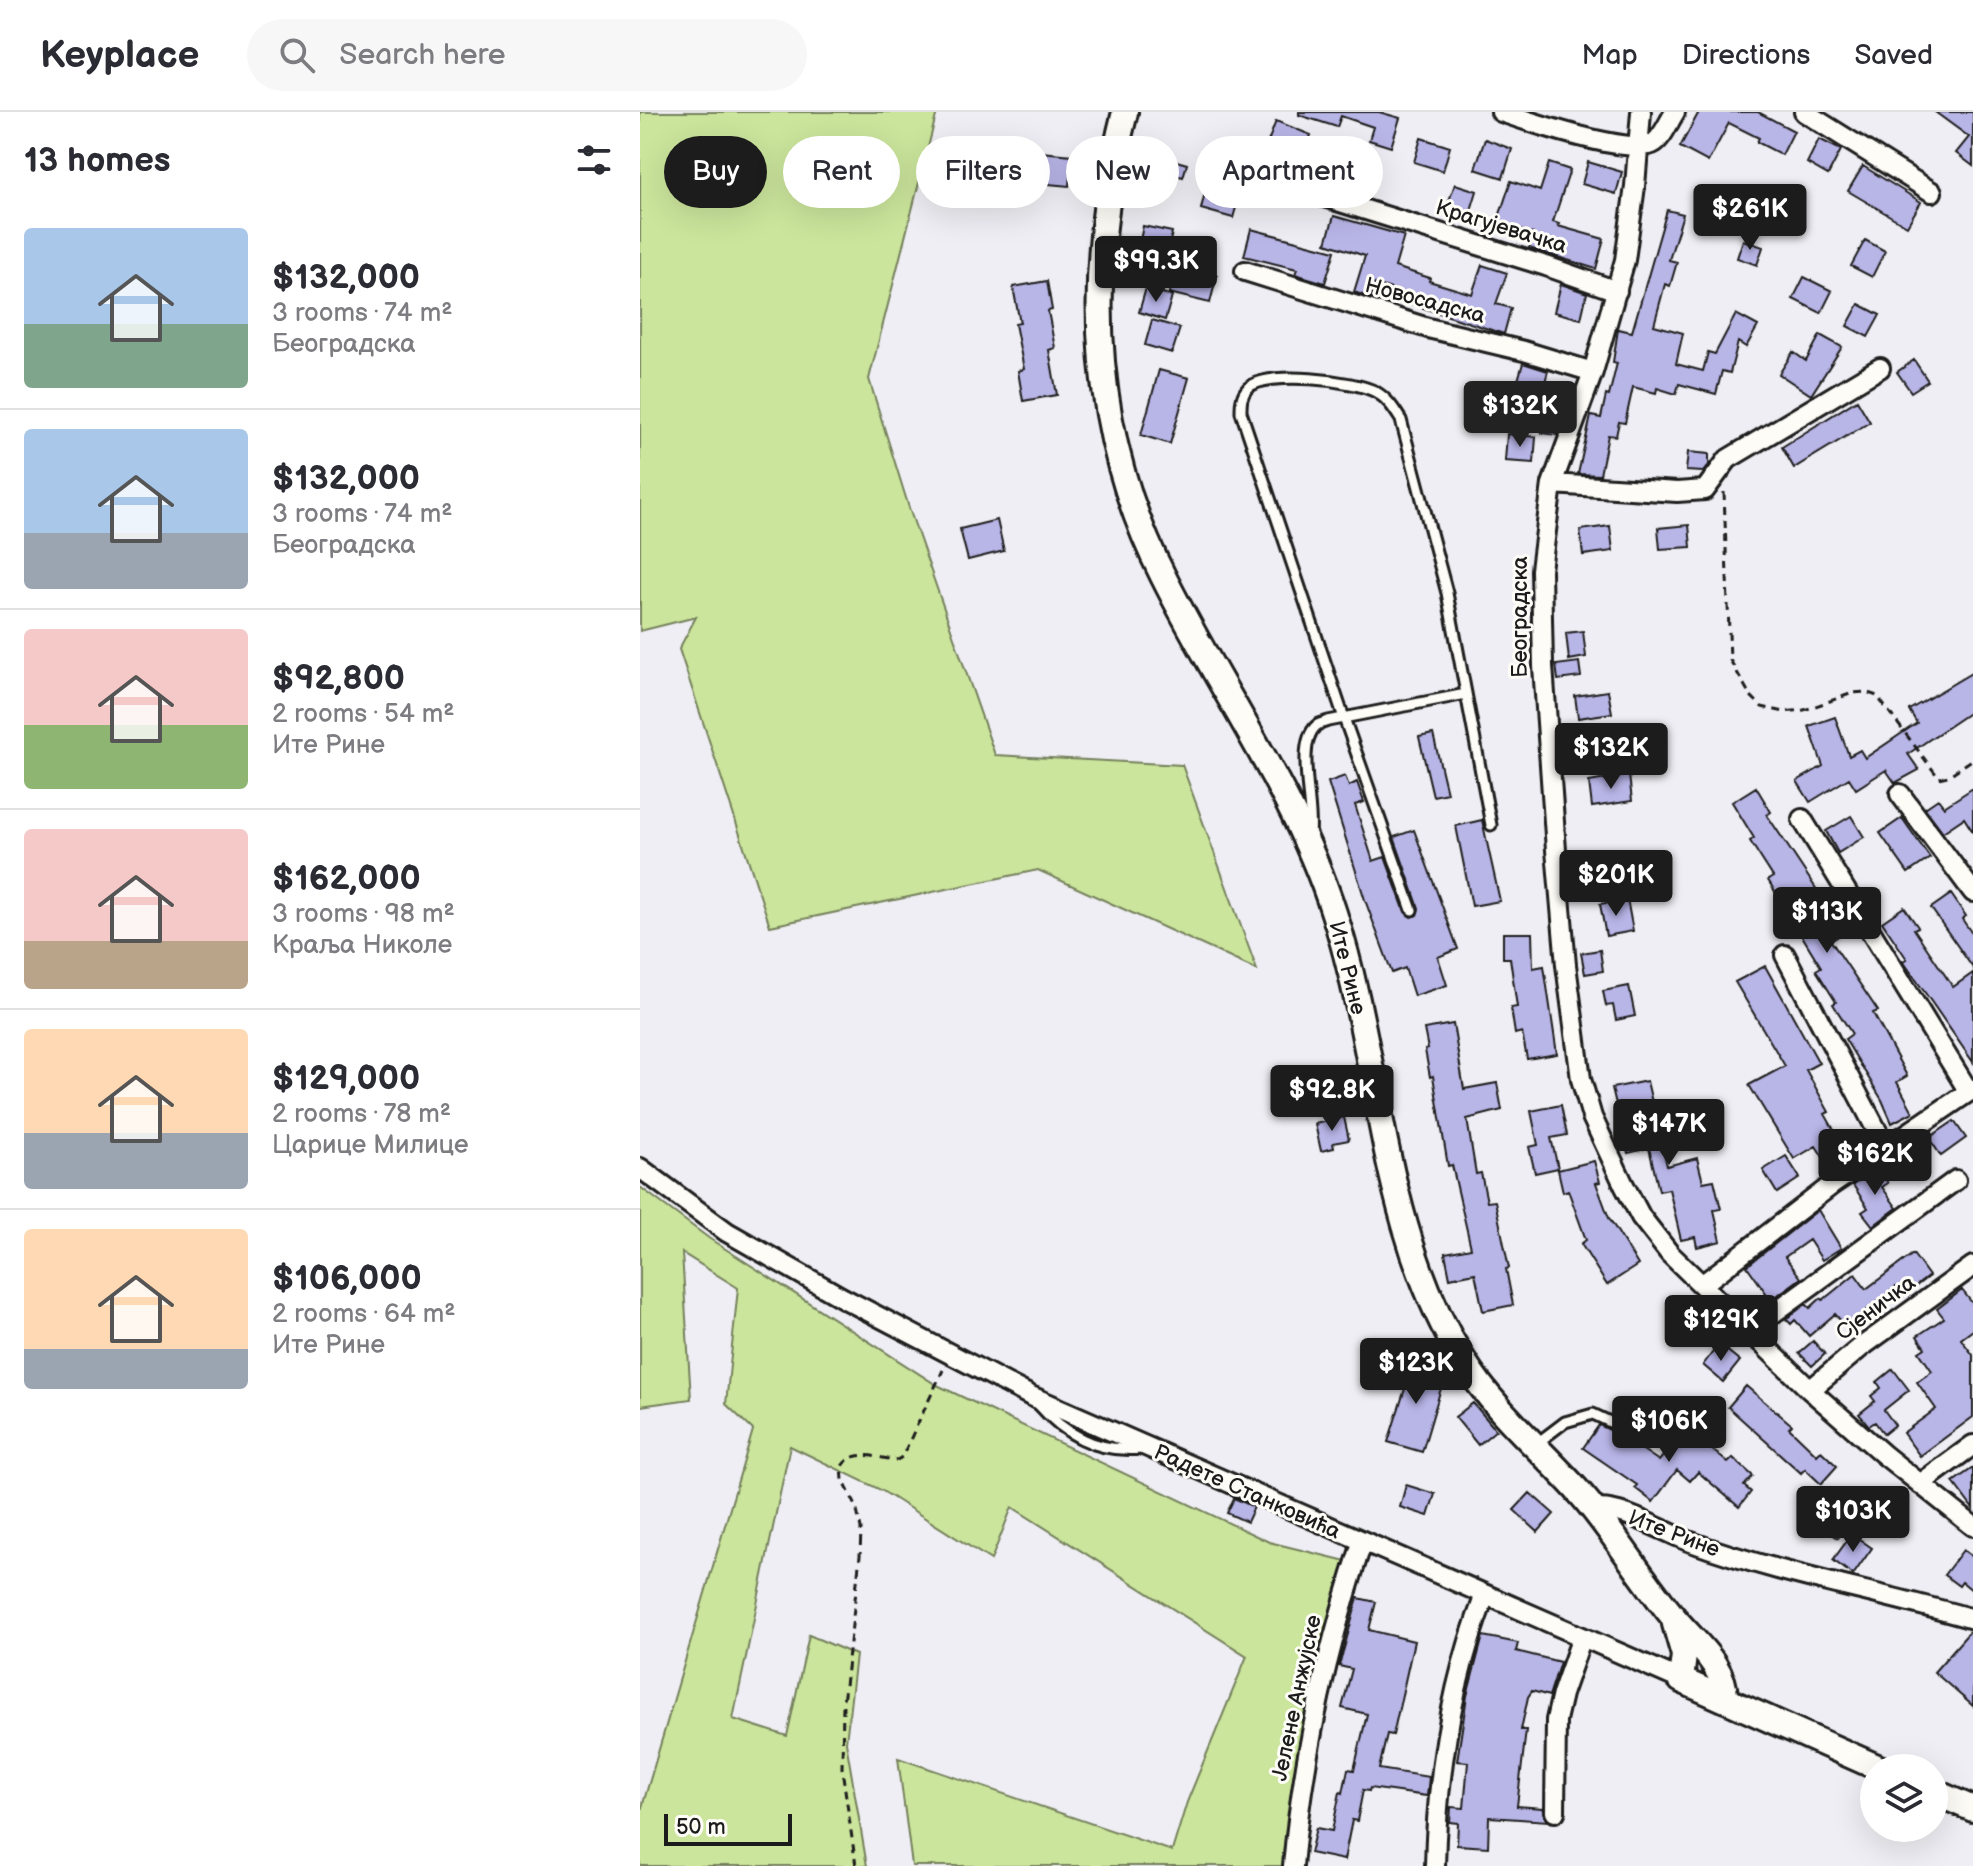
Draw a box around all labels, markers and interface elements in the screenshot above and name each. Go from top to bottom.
search box [247,19,807,91]
text: Keyplace [40,33,199,78]
icon: search [275,33,319,77]
text: Search here [339,37,506,73]
text: Map [1581,39,1638,72]
text: Directions [1682,39,1810,72]
text: Saved [1854,39,1933,72]
chip: Buy [664,136,767,208]
chip: Rent [783,136,900,208]
chip: Filters [916,136,1050,208]
chip: New [1066,136,1179,208]
chip: Apartment [1195,136,1383,208]
icon: filters [572,138,616,182]
text: 13 homes [24,140,171,181]
pin: $261K [1694,184,1806,252]
street label: Крагујевачка [1432,194,1570,260]
text: $261K [1711,194,1789,225]
pin: $99.3K [1091,236,1221,304]
text: $99.3K [1113,246,1199,277]
text: $132,000 [272,257,420,298]
icon: home [88,260,184,356]
street label: Новосадска [1362,272,1488,330]
text: 3 rooms · 74 m² [272,298,452,329]
text: Београдска [272,329,416,360]
pin: $132K [1464,381,1576,449]
text: $132K [1482,391,1558,422]
text: $132,000 [272,458,420,499]
icon: home [88,461,184,557]
text: 3 rooms · 74 m² [272,499,452,530]
text: Београдска [272,530,416,561]
street label: Београдска [1507,556,1534,678]
text: $92,800 [272,658,405,699]
icon: home [88,661,184,757]
text: 2 rooms · 54 m² [272,699,455,730]
pin: $132K [1555,723,1667,791]
text: Ите Рине [272,730,385,761]
text: $132K [1573,733,1649,764]
pin: $201K [1560,850,1672,918]
text: $162,000 [272,858,421,899]
text: $201K [1577,860,1655,891]
icon: home [88,861,184,957]
pin: $113K [1771,887,1883,955]
text: $113K [1791,897,1863,928]
text: 3 rooms · 98 m² [272,899,455,930]
street label: Ите Рине [1322,918,1372,1018]
text: Краља Николе [272,930,452,961]
text: $129,000 [272,1058,420,1099]
icon: home [88,1061,184,1157]
pin: $92.8K [1267,1065,1397,1133]
text: $92.8K [1289,1075,1375,1106]
text: 2 rooms · 78 m² [272,1099,451,1130]
pin: $147K [1613,1099,1725,1167]
text: $147K [1631,1109,1707,1140]
pin: $162K [1819,1129,1931,1197]
text: Царице Милице [272,1130,469,1161]
text: $162K [1836,1139,1914,1170]
text: $106,000 [272,1258,422,1299]
icon: home [88,1261,184,1357]
street label: Сјеничка [1831,1269,1921,1347]
pin: $129K [1665,1295,1777,1363]
text: 2 rooms · 64 m² [272,1299,456,1330]
text: $129K [1683,1305,1759,1336]
text: Ите Рине [272,1330,385,1361]
pin: $123K [1360,1338,1472,1406]
text: $123K [1378,1348,1454,1379]
pin: $106K [1613,1396,1725,1464]
text: $106K [1630,1406,1708,1437]
street label: Радете Станковића [1149,1439,1345,1545]
pin: $103K [1797,1486,1909,1554]
text: $103K [1814,1496,1892,1527]
street label: Ите Рине [1625,1504,1723,1564]
street label: Јелене Анжујске [1266,1612,1328,1784]
map controls [1860,1754,1948,1842]
button: layers [1860,1754,1948,1842]
scale bar [664,1810,792,1846]
text: 50 m [676,1814,726,1841]

